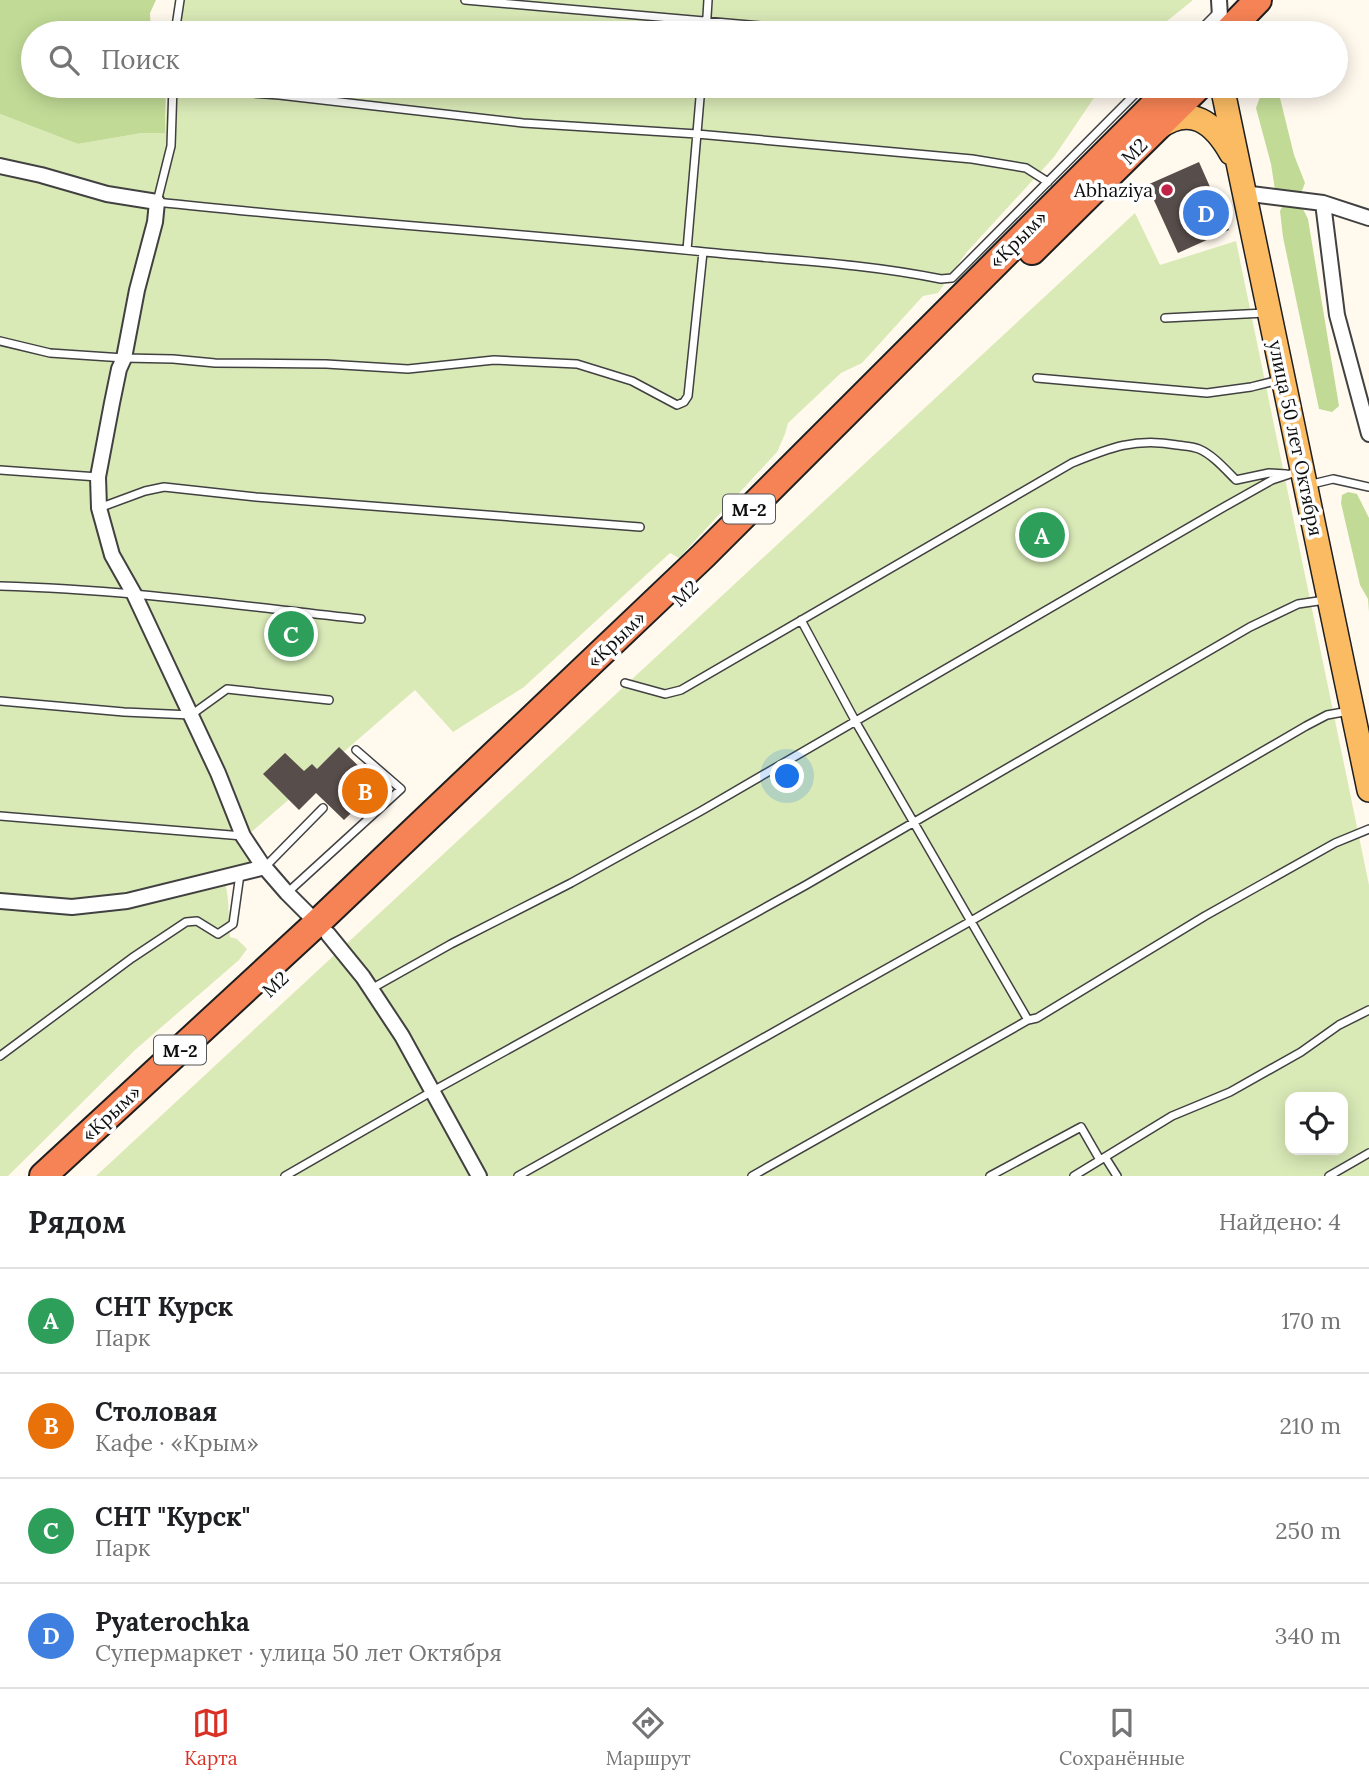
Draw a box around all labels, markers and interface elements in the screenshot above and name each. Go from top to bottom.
search box [21,21,1348,98]
icon: search [45,41,83,79]
text: Поиск [101,43,180,76]
street label: М2 [1116,133,1152,169]
place label: Abhaziya [1073,178,1153,202]
marker: Abhaziya [1159,182,1175,198]
pin: D [1183,187,1229,239]
street label: «Крым» [984,205,1052,273]
street label: улица 50 лет Октября [1263,338,1329,538]
road number: М-2 [723,494,775,524]
pin: A [1019,509,1065,561]
street label: М2 [667,575,703,611]
street label: «Крым» [582,605,650,673]
pin: C [268,608,314,660]
your location [770,759,804,793]
pin: B [342,765,388,817]
street label: М2 [257,966,293,1002]
road number: М-2 [154,1036,206,1064]
street label: «Крым» [76,1079,146,1147]
map controls [1285,1092,1348,1155]
button: locate [1285,1092,1348,1155]
text: Рядом [28,1203,126,1241]
text: Найдено: 4 [1219,1207,1341,1236]
text: СНТ Курск [95,1290,233,1323]
text: A [43,1306,59,1335]
text: 170 m [1281,1306,1341,1335]
text: Парк [95,1323,150,1352]
text: Столовая [95,1395,217,1428]
text: B [43,1411,59,1440]
text: 210 m [1279,1411,1341,1440]
text: Кафе · «Крым» [95,1428,259,1457]
text: СНТ "Курск" [95,1500,250,1533]
text: C [43,1516,59,1545]
text: 250 m [1275,1516,1341,1545]
text: Парк [95,1533,150,1562]
text: Pyaterochka [95,1605,250,1638]
text: D [42,1621,60,1650]
text: 340 m [1275,1621,1341,1650]
text: Супермаркет · улица 50 лет Октября [95,1638,502,1667]
tab: Карта [184,1704,237,1770]
tab: Маршрут [606,1704,691,1770]
tab: Сохранённые [1059,1704,1185,1770]

